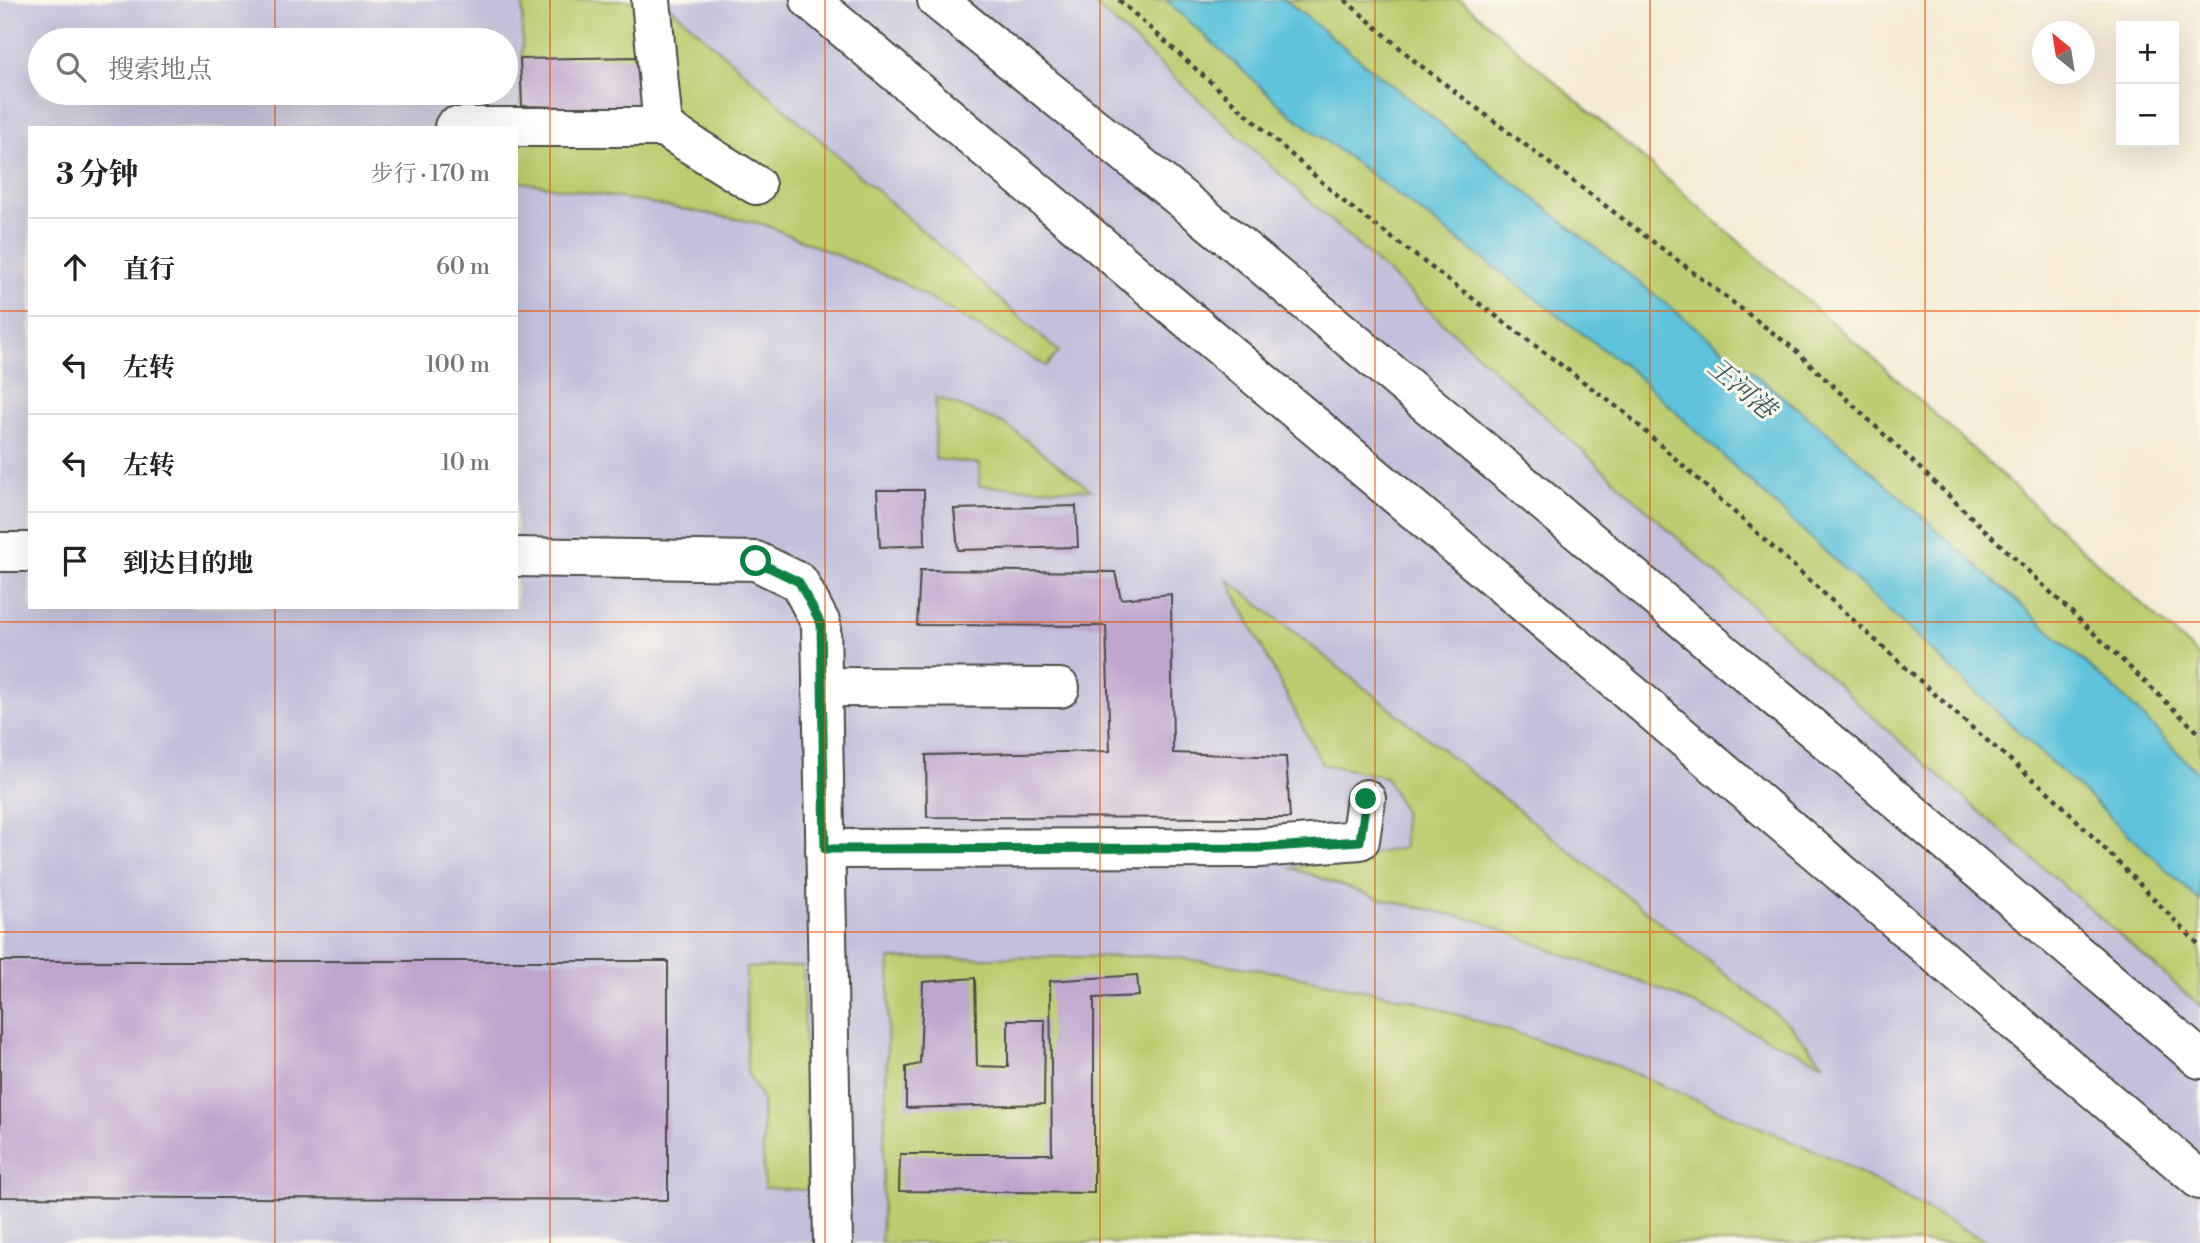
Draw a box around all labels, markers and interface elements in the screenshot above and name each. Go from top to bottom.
north arrow [2032,21,2095,84]
map controls [2116,21,2179,147]
button: + [2116,21,2179,84]
search box [28,28,518,105]
icon: search [52,48,90,86]
text: 搜索地点 [108,54,212,86]
button: − [2116,84,2179,147]
text: 3 分钟 [56,156,139,194]
text: 步行 · 170 m [371,160,490,188]
icon: ahead [56,248,94,286]
text: 60 m [436,253,490,281]
text: 直行 [123,254,175,286]
icon: left [56,346,94,384]
text: 100 m [425,351,490,379]
water label: 王河港 [1701,351,1784,428]
text: 左转 [123,352,175,384]
icon: left [56,444,94,482]
text: 10 m [441,449,490,477]
text: 左转 [123,450,175,482]
icon: arrive [56,542,94,580]
route start [740,545,771,576]
text: 到达目的地 [123,548,253,580]
route end [1350,783,1381,814]

